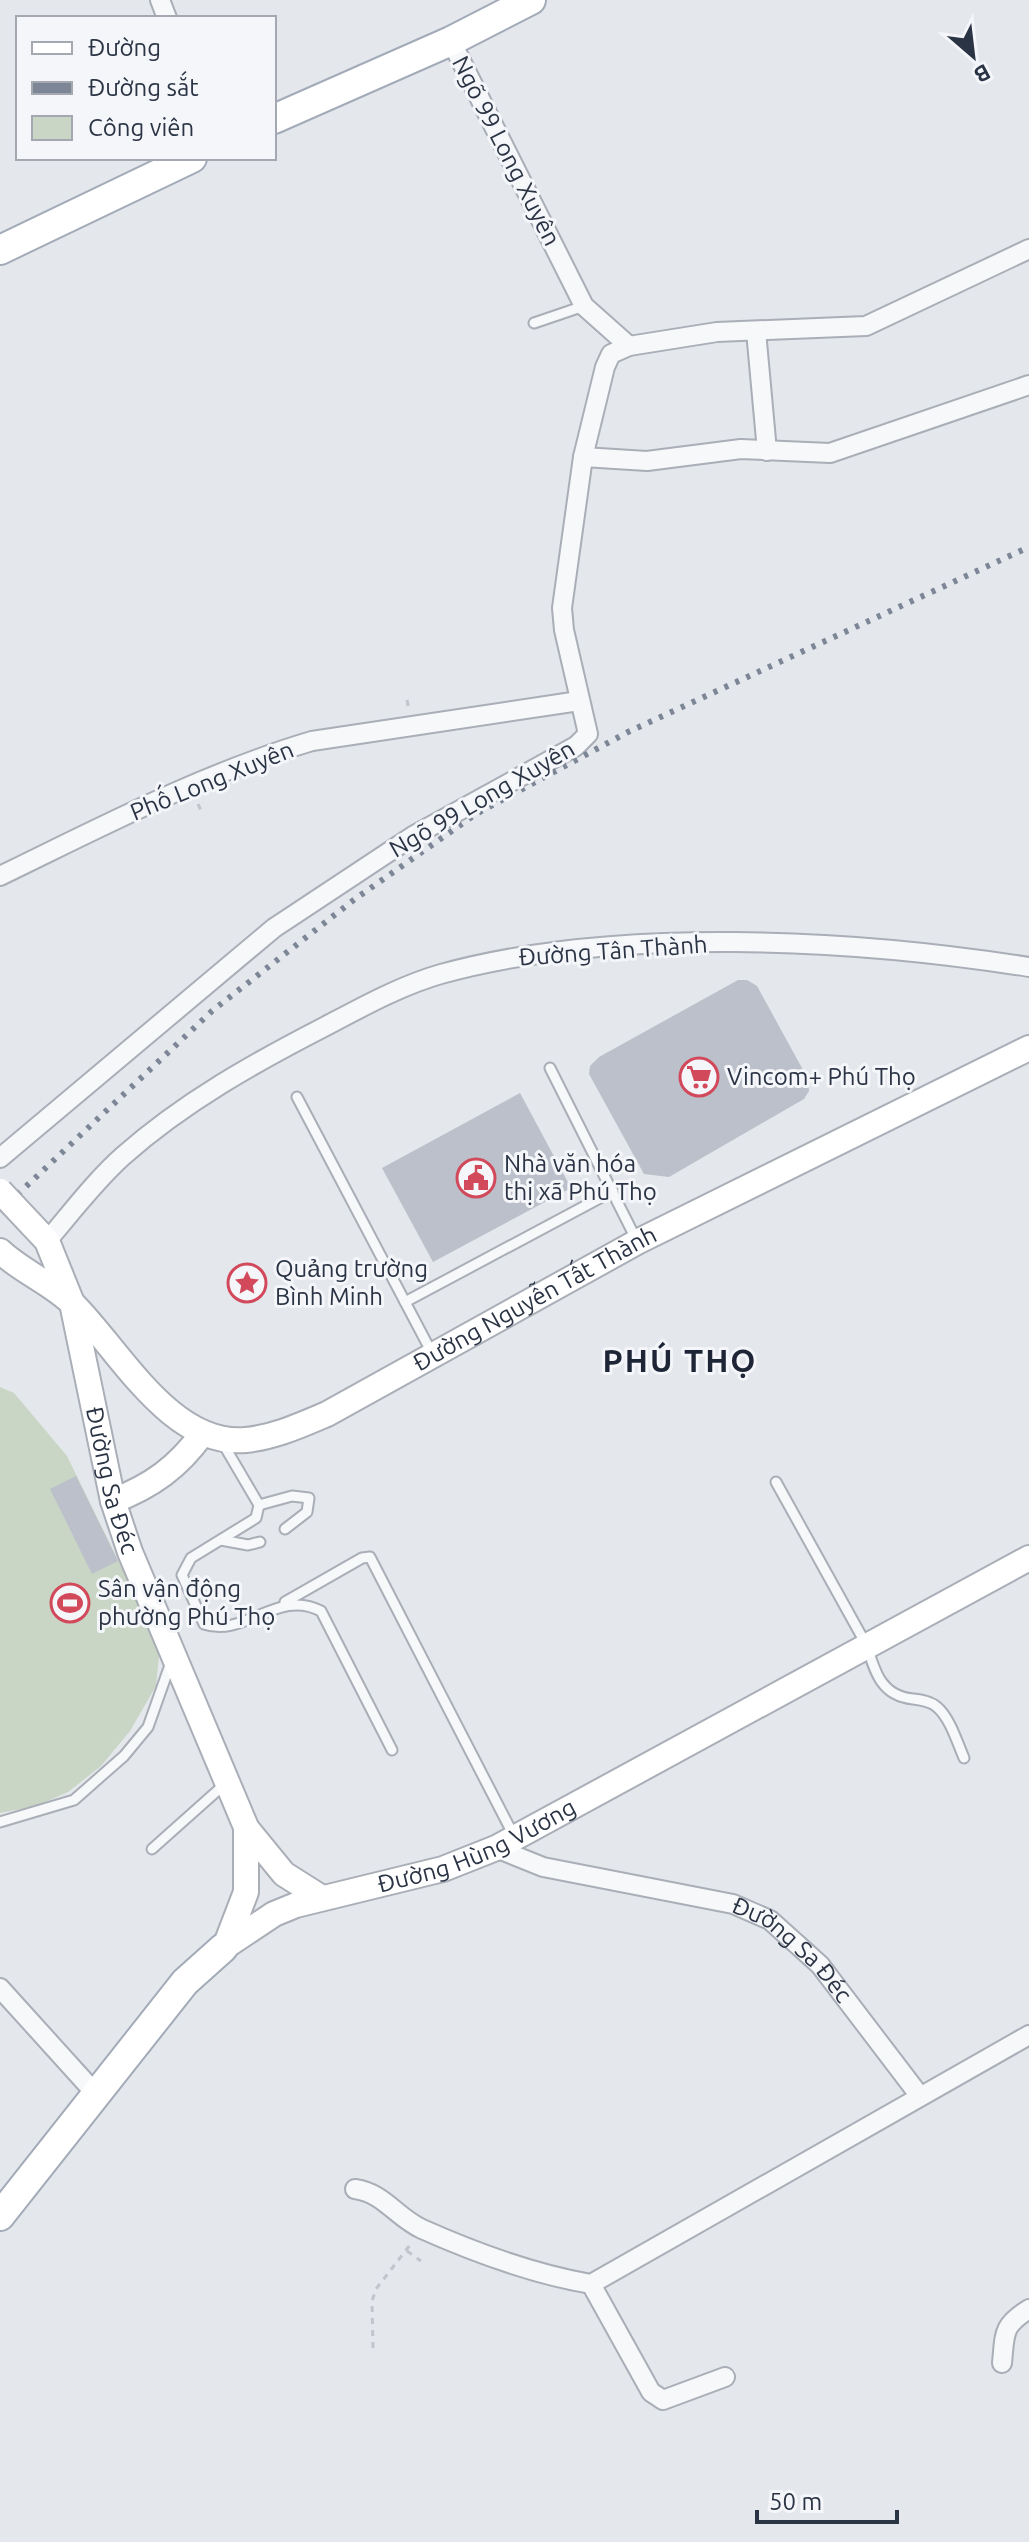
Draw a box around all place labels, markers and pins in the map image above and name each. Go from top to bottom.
supermarket icon: Vincom+ Phú Thọ [678,1056,720,1098]
place label: Vincom+ Phú Thọ [727,1063,916,1090]
place label: Nhà văn hóa thị xã Phú Thọ [504,1150,657,1205]
public building icon: Nhà văn hóa thị xã Phú Thọ [455,1157,497,1199]
place label: Quảng trường Bình Minh [275,1255,428,1310]
place icon: Quảng trường Bình Minh [226,1262,268,1304]
place label: Sân vận động phường Phú Thọ [98,1575,275,1630]
sports icon: Sân vận động phường Phú Thọ [49,1582,91,1624]

